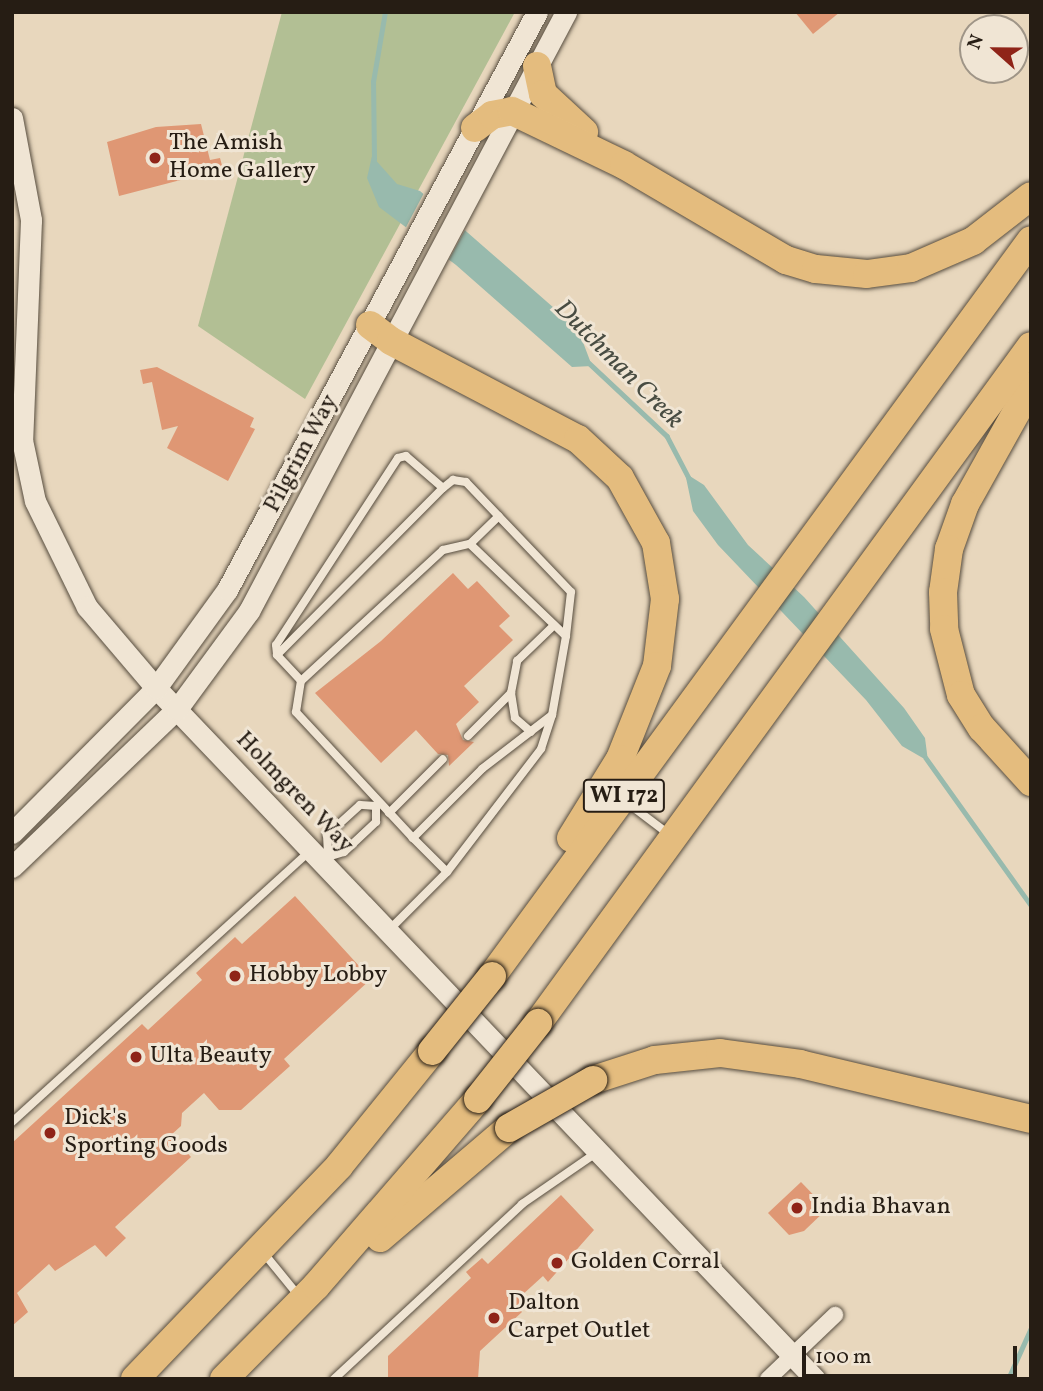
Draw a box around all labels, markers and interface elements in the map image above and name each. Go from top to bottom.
north arrow [959,14,1029,84]
text: N [962,31,991,53]
place label: The Amish Home Gallery [169,130,316,186]
marker: The Amish Home Gallery [147,150,163,166]
water label: Dutchman Creek [547,294,689,436]
street label: Pilgrim Way [259,390,345,518]
street label: Holmgren Way [229,726,359,860]
road number: WI 172 [582,776,666,816]
place label: Hobby Lobby [249,962,388,990]
marker: Hobby Lobby [227,968,243,984]
place label: Ulta Beauty [150,1043,272,1071]
marker: Ulta Beauty [128,1049,144,1065]
place label: Dick's Sporting Goods [64,1105,228,1161]
marker: Dick's Sporting Goods [42,1125,58,1141]
place label: India Bhavan [811,1194,951,1222]
marker: India Bhavan [789,1200,805,1216]
place label: Golden Corral [571,1249,720,1277]
marker: Golden Corral [549,1255,565,1271]
place label: Dalton Carpet Outlet [508,1290,651,1346]
marker: Dalton Carpet Outlet [486,1310,502,1326]
scale bar [805,1332,1020,1376]
text: 100 m [815,1343,872,1372]

